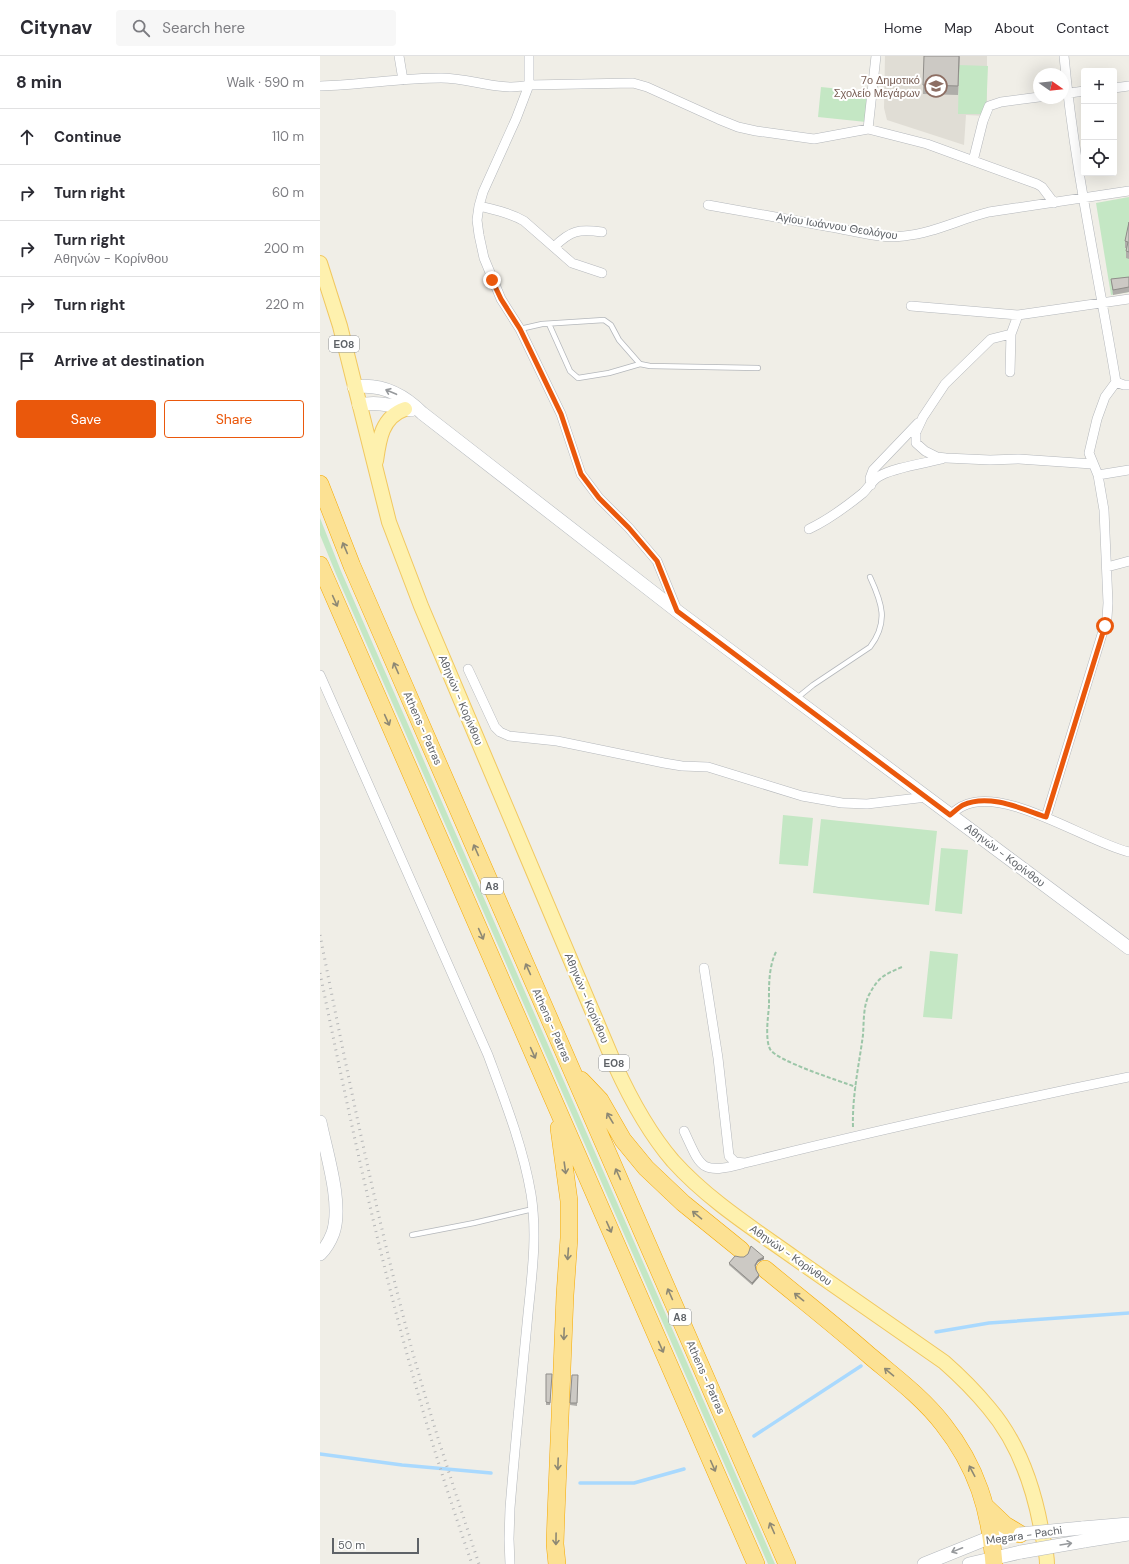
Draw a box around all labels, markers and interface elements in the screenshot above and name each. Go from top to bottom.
search box [116,10,396,46]
text: Citynav [20,15,92,40]
icon: search [130,17,152,39]
text: Search here [162,18,245,38]
text: Home [884,19,922,37]
text: Map [944,19,972,37]
text: About [994,19,1034,37]
text: Contact [1056,19,1109,37]
north arrow [1033,68,1069,104]
map controls [1081,68,1117,176]
button: + [1081,68,1117,104]
text: 8 min [16,71,62,93]
place label: 7ο Δημοτικό Σχολείο Μεγάρων [834,73,920,100]
school or university icon: 7ο Δημοτικό Σχολείο Μεγάρων [923,73,949,99]
text: Walk · 590 m [226,74,304,91]
button: − [1081,104,1117,140]
icon: ahead [16,126,38,148]
text: Continue [54,127,122,147]
text: 110 m [272,128,304,145]
button: locate [1081,140,1117,176]
icon: right [16,182,38,204]
text: Turn right [54,183,125,203]
text: 60 m [272,184,304,201]
street label: Αγίου Ιωάννου Θεολόγου [775,209,899,243]
text: Turn right [54,230,125,250]
icon: right [16,238,38,260]
text: 200 m [264,240,304,257]
text: Αθηνών - Κορίνθου [54,250,168,267]
route end [483,271,501,289]
icon: right [16,294,38,316]
text: Turn right [54,295,125,315]
text: 220 m [265,296,304,313]
road number: ΕΟ8 [329,336,359,352]
icon: arrive [16,350,38,372]
text: Arrive at destination [54,351,205,371]
one-way arrow [386,388,398,395]
button: Save [16,400,156,438]
button: Share [164,400,304,438]
one-way arrow [340,543,348,555]
one-way arrow [332,594,340,606]
route start [1096,617,1114,635]
street label: Αθηνών - Κορίνθου [436,653,486,747]
one-way arrow [392,662,399,674]
street label: Athens - Patras [400,689,446,767]
one-way arrow [384,713,392,725]
street label: Αθηνών - Κορίνθου [962,820,1048,890]
one-way arrow [472,844,479,856]
road number: Α8 [481,878,503,894]
one-way arrow [478,928,485,940]
street label: Αθηνών - Κορίνθου [562,951,612,1045]
one-way arrow [524,964,531,976]
street label: Athens - Patras [529,986,575,1064]
one-way arrow [530,1047,537,1059]
road number: ΕΟ8 [599,1055,629,1071]
one-way arrow [606,1112,614,1124]
one-way arrow [561,1161,569,1174]
one-way arrow [613,1169,621,1181]
one-way arrow [692,1210,703,1219]
one-way arrow [606,1221,613,1233]
street label: Αθηνών - Κορίνθου [747,1222,835,1288]
one-way arrow [565,1247,572,1260]
one-way arrow [665,1288,673,1300]
one-way arrow [794,1292,805,1301]
road number: Α8 [669,1309,691,1325]
one-way arrow [560,1327,567,1340]
street label: Athens - Patras [683,1338,729,1416]
one-way arrow [658,1340,665,1352]
one-way arrow [884,1368,895,1377]
one-way arrow [555,1457,562,1470]
one-way arrow [710,1459,717,1471]
one-way arrow [968,1465,975,1477]
one-way arrow [768,1523,775,1535]
street label: Megara - Pachi [985,1523,1063,1547]
one-way arrow [552,1532,559,1545]
scale bar [332,1536,419,1555]
text: 50 m [338,1538,365,1552]
one-way arrow [1059,1540,1072,1548]
one-way arrow [952,1546,964,1554]

